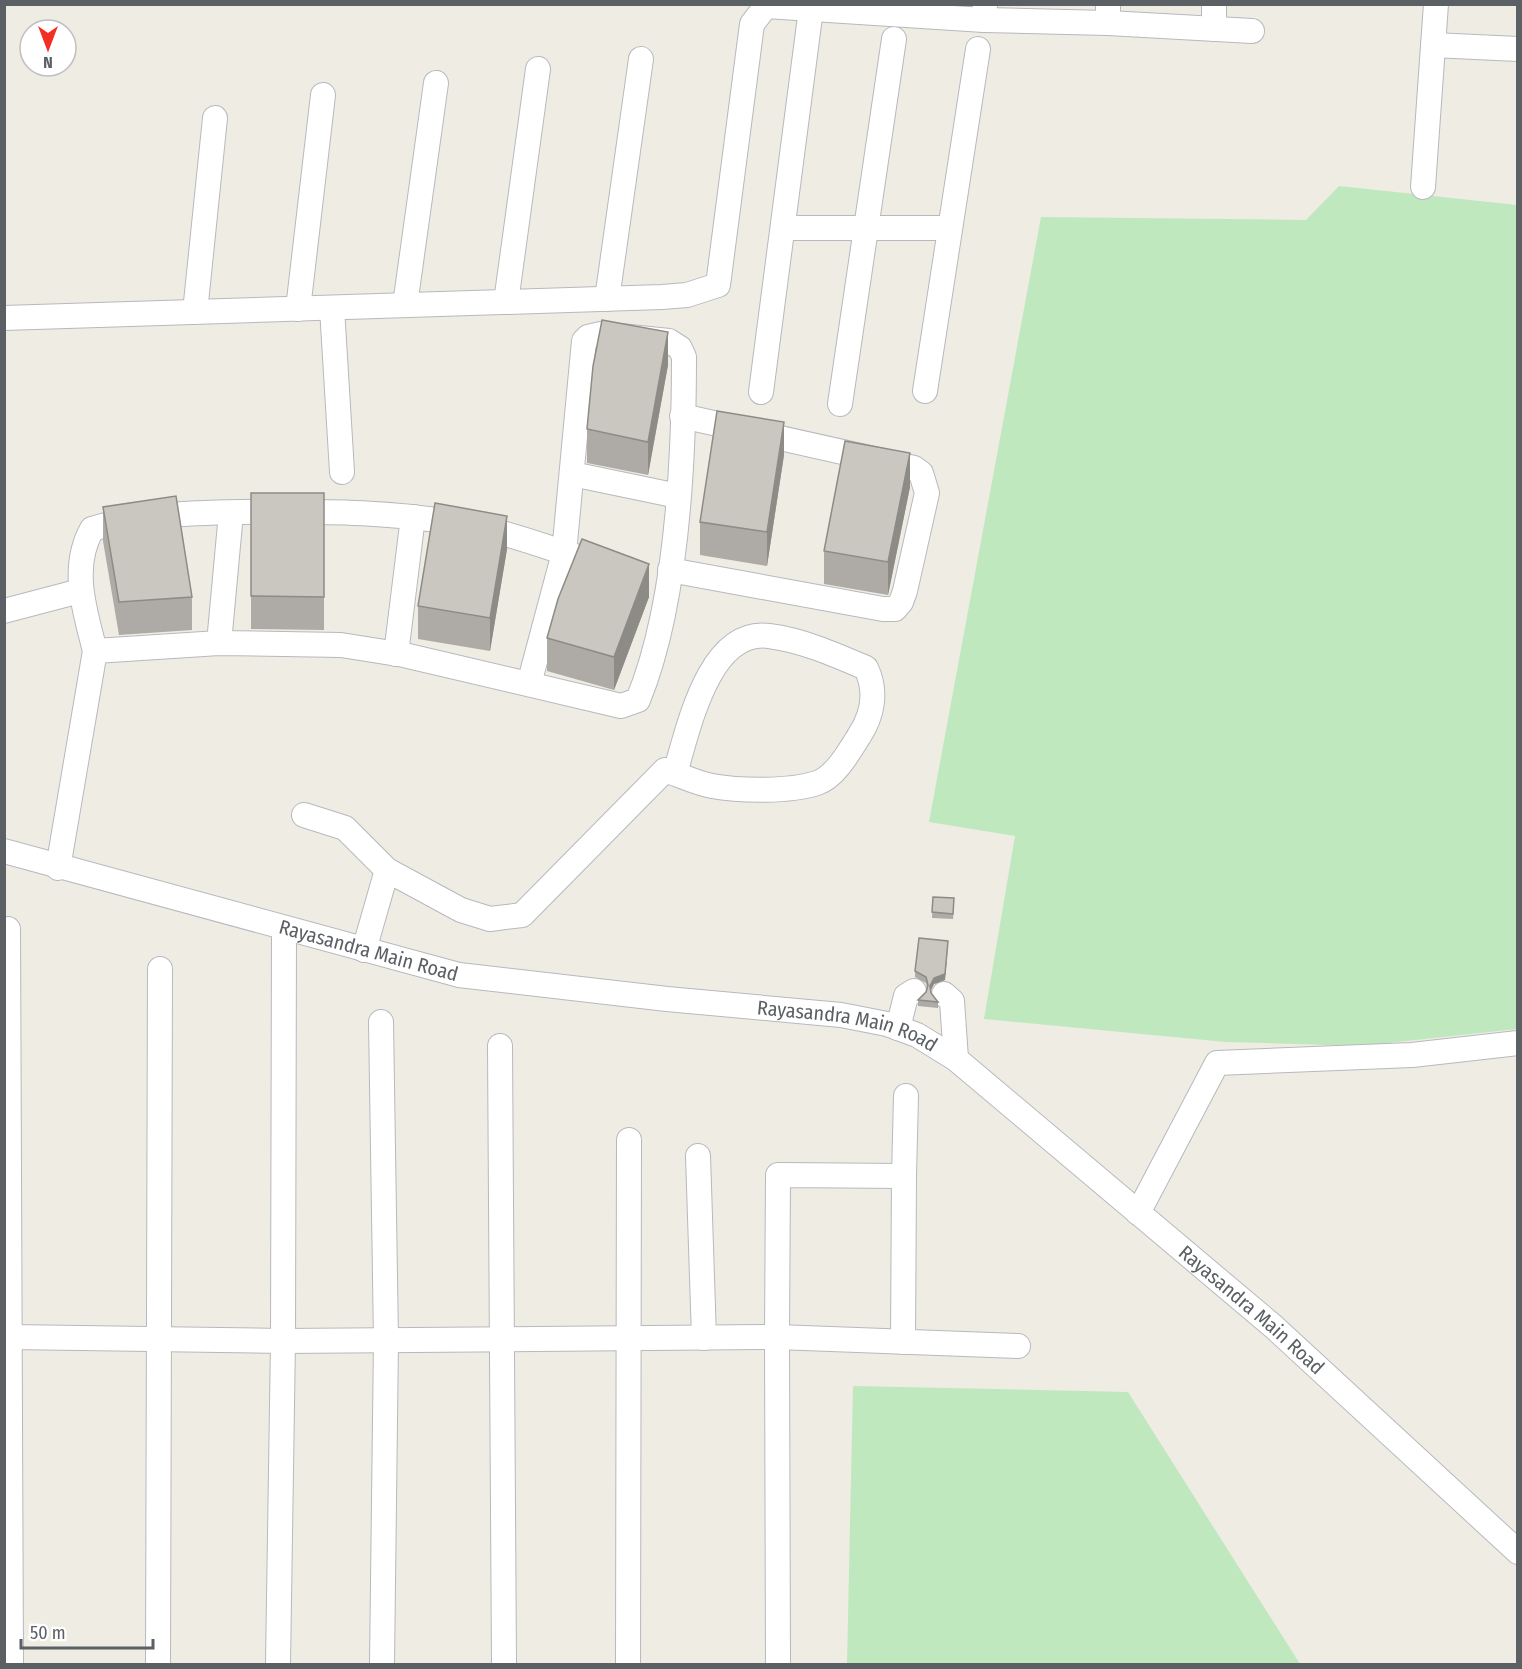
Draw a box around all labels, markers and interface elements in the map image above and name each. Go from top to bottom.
north arrow [18,18,78,78]
text: N [43,53,53,72]
street label: Rayasandra Main Road [276,915,461,986]
street label: Rayasandra Main Road [756,995,942,1057]
street label: Rayasandra Main Road [1174,1240,1329,1379]
scale bar [21,1612,153,1650]
text: 50 m [30,1622,66,1644]

